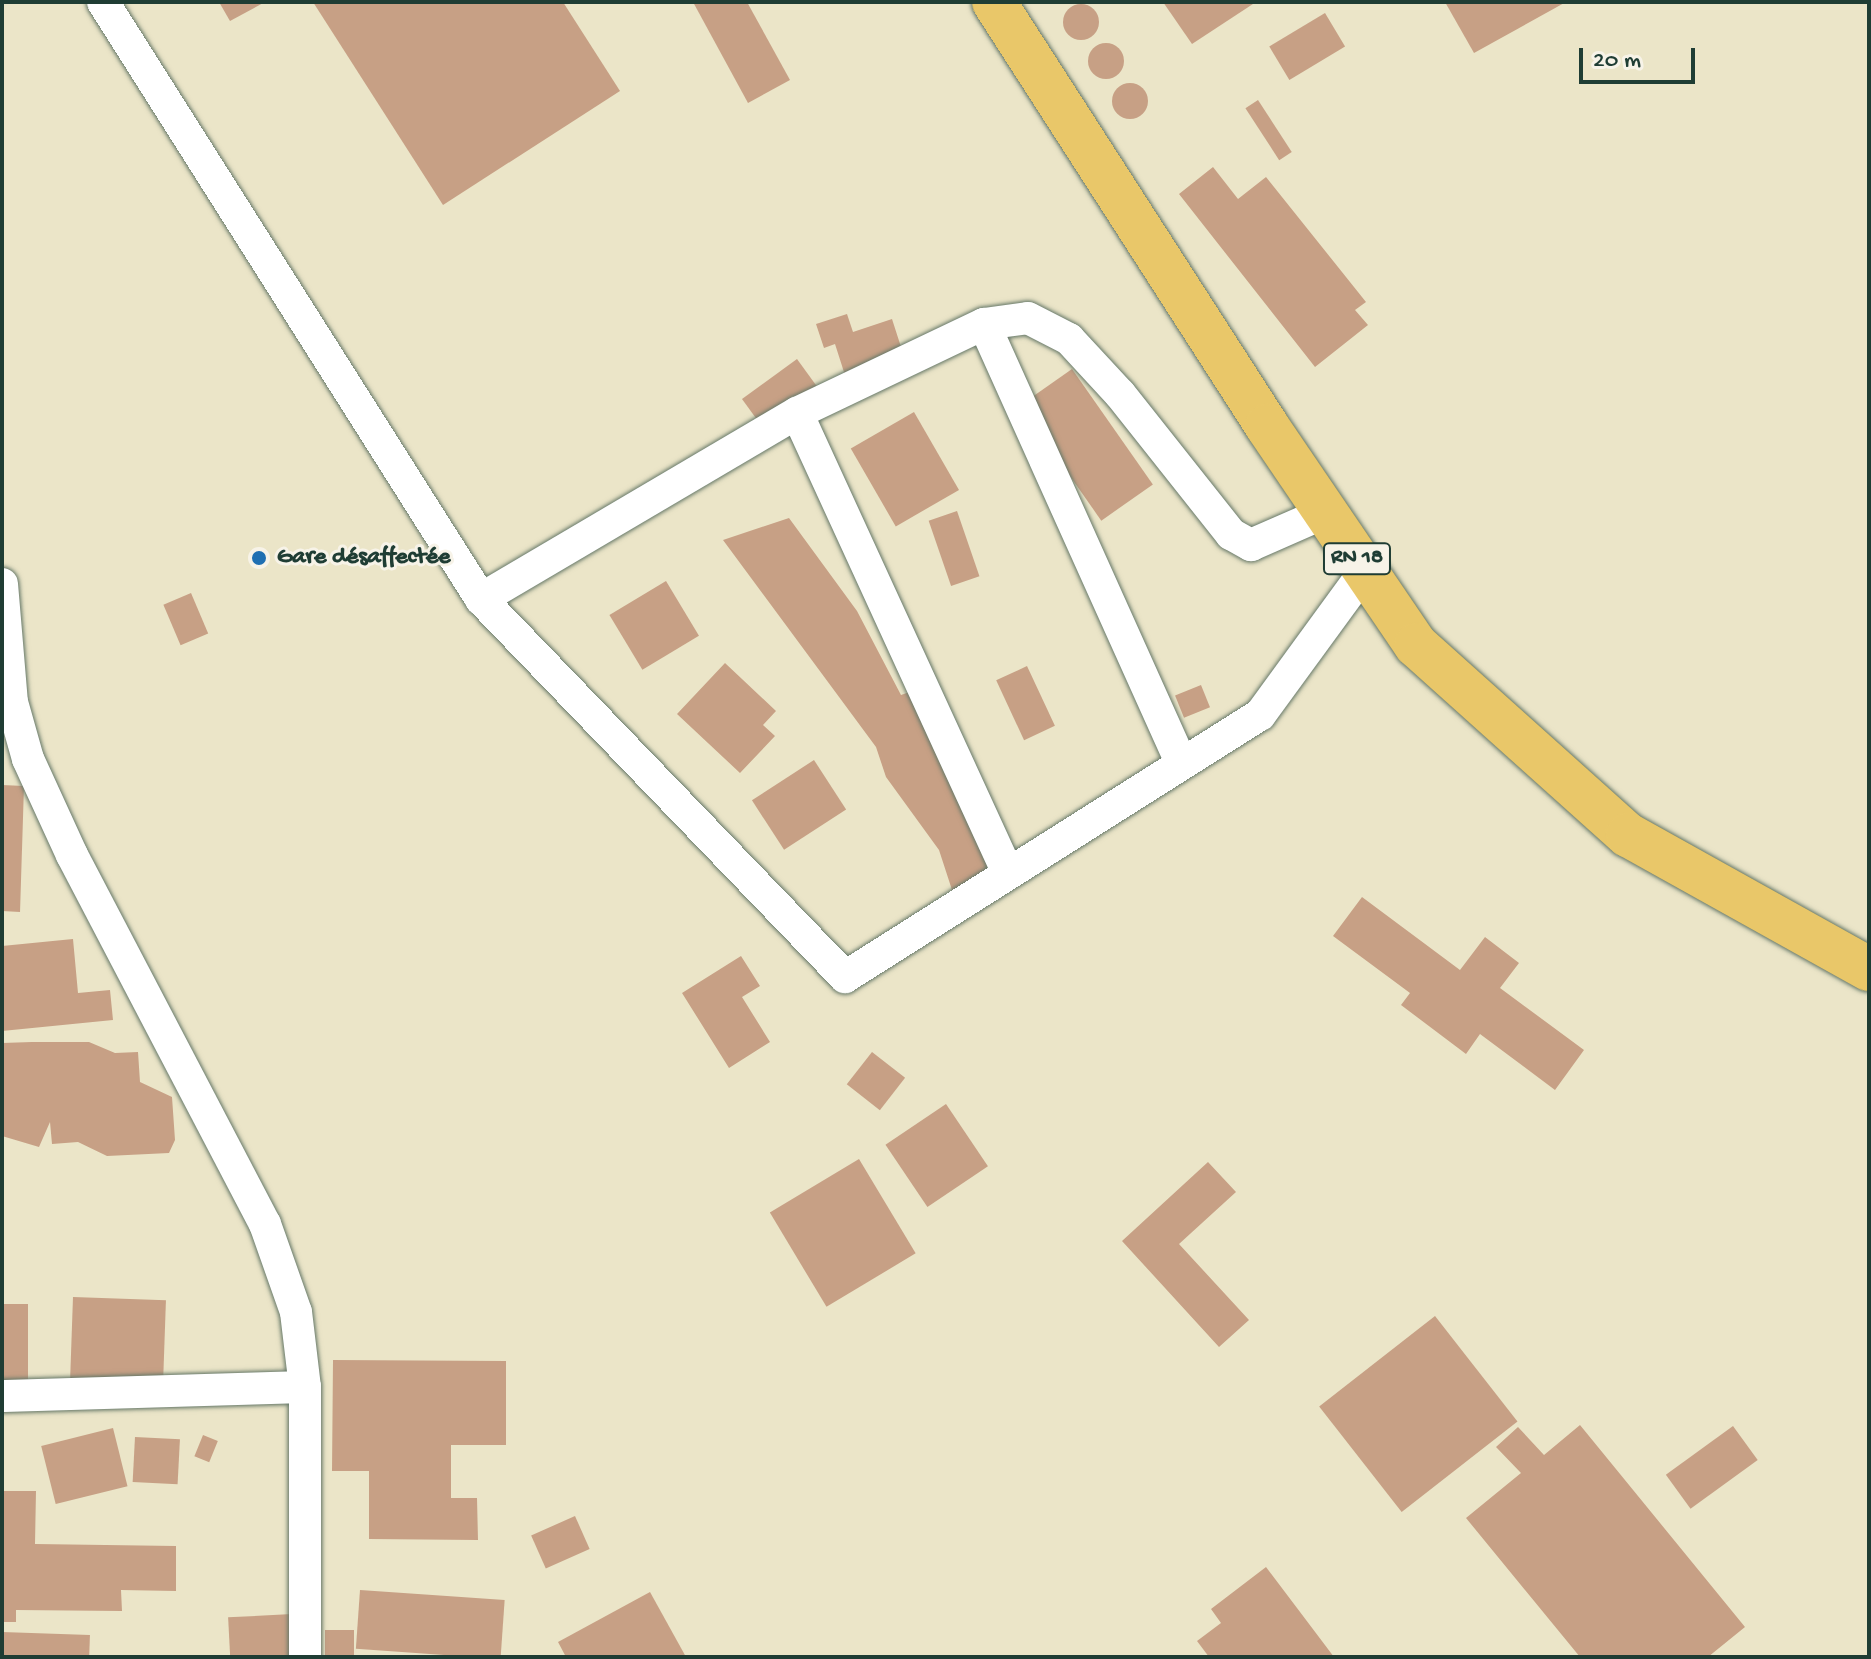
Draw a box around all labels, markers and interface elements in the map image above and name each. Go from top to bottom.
scale bar [1583,32,1699,82]
text: 20 m [1593,47,1641,76]
road number: RN 18 [1321,541,1393,577]
place label: Gare désaffectée [277,544,450,572]
marker: Gare désaffectée [248,547,270,569]

